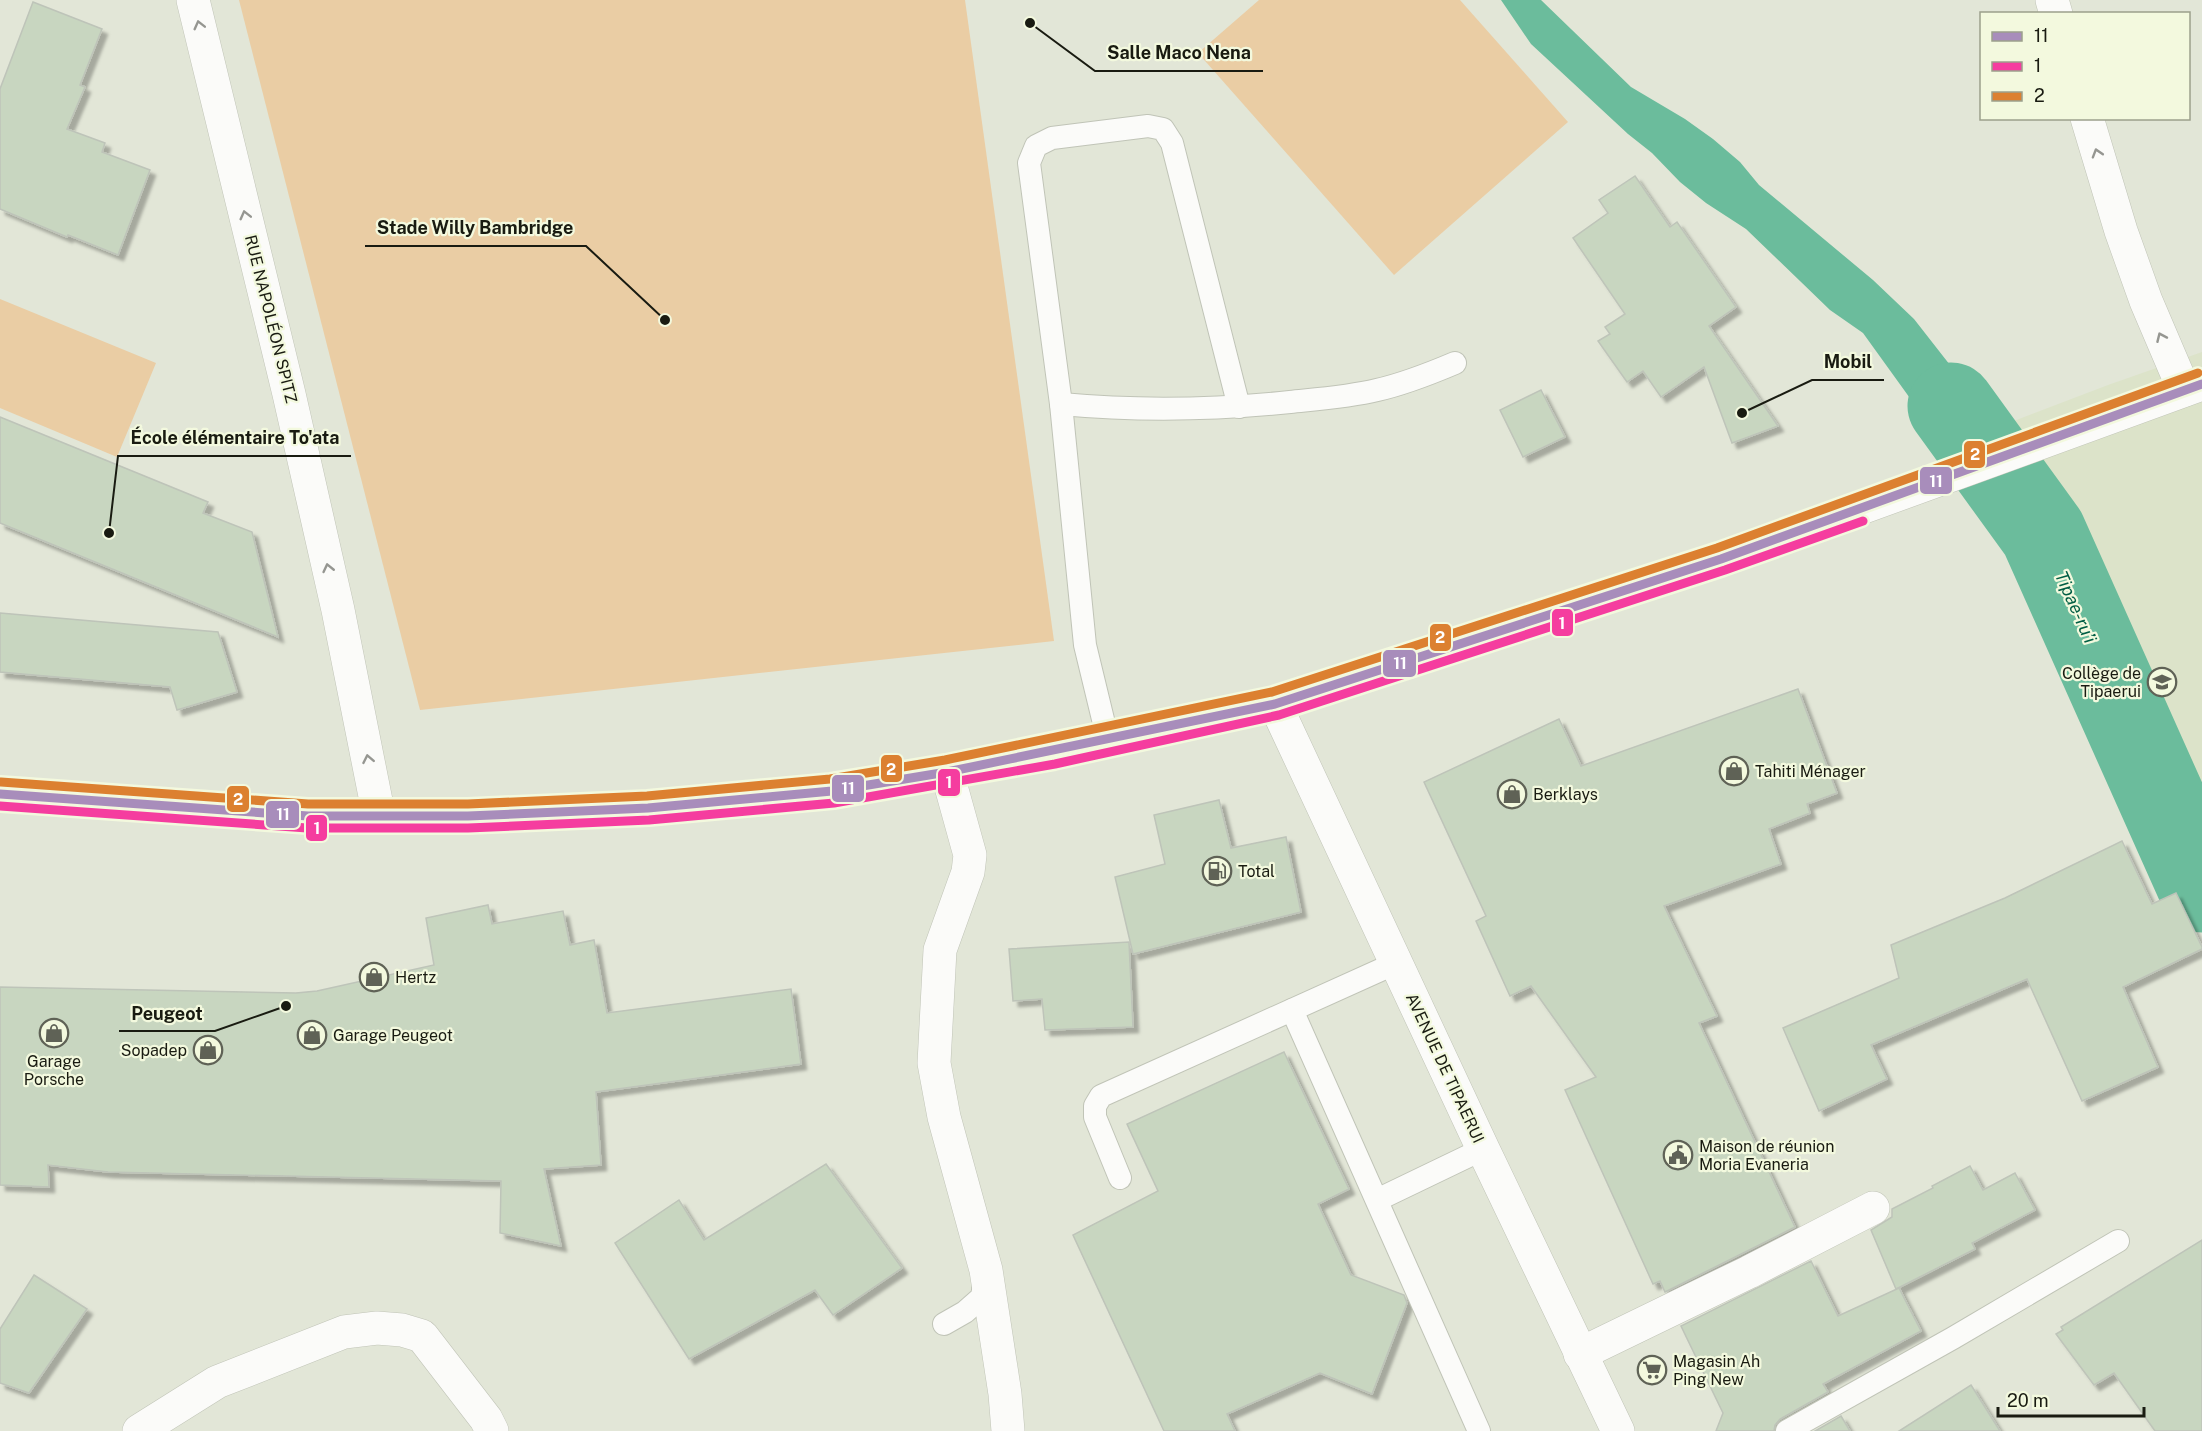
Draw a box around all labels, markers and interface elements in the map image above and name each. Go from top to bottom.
legend [1980,12,2190,120]
one-way arrow [194,20,207,30]
text: 11 [2034,25,2049,46]
callout: Salle Maco Nena [1095,35,1263,71]
text: Salle Maco Nena [1107,42,1251,63]
text: 1 [2034,55,2041,76]
text: 2 [2034,85,2045,106]
one-way arrow [2092,148,2104,159]
one-way arrow [240,210,253,220]
callout: Stade Willy Bambridge [365,210,586,246]
text: Stade Willy Bambridge [377,217,573,238]
street label: RUE NAPOLÉON SPITZ [241,233,302,405]
one-way arrow [2156,332,2168,343]
callout: Mobil [1812,344,1884,380]
text: Mobil [1824,351,1872,372]
callout: École élémentaire To'ata [118,420,351,456]
text: École élémentaire To'ata [131,426,339,448]
line badge: 2 [1963,440,1986,469]
text: 2 [1970,445,1980,464]
line badge: 11 [1919,466,1953,495]
text: 11 [1929,472,1943,491]
one-way arrow [323,563,336,573]
water label: Tipae-ru’i [2051,568,2101,647]
line badge: 1 [1551,608,1574,637]
text: 1 [1559,614,1565,633]
line badge: 2 [1429,623,1452,652]
text: 2 [1435,628,1445,647]
line badge: 11 [1382,649,1417,678]
text: 11 [1393,654,1407,673]
place label: Collège de Tipaerui [2062,664,2141,701]
school or university icon: Collège de Tipaerui [2146,666,2178,698]
one-way arrow [362,754,375,764]
line badge: 2 [880,754,903,783]
shop icon: Tahiti Ménager [1718,755,1750,787]
text: 2 [886,760,896,779]
place label: Tahiti Ménager [1755,762,1866,781]
line badge: 1 [937,768,961,797]
text: 1 [946,773,952,792]
line badge: 11 [831,774,865,803]
shop icon: Berklays [1496,778,1528,810]
text: 11 [841,779,855,798]
line badge: 2 [226,785,250,813]
place label: Berklays [1533,785,1598,804]
text: 2 [233,790,243,809]
line badge: 11 [265,800,300,829]
text: 11 [276,805,290,824]
line badge: 1 [305,814,328,842]
text: 1 [314,819,320,838]
fuel station icon: Total [1201,855,1233,887]
place label: Total [1238,862,1275,881]
shop icon: Hertz [358,961,390,993]
place label: Hertz [395,968,436,987]
street label: AVENUE DE TIPAERUI [1402,990,1488,1146]
callout: Peugeot [119,995,215,1031]
text: Peugeot [131,1003,203,1024]
shop icon: Garage Porsche [38,1017,70,1049]
shop icon: Garage Peugeot [296,1019,328,1051]
place label: Garage Peugeot [333,1026,453,1045]
shop icon: Sopadep [192,1034,224,1066]
place label: Sopadep [121,1041,187,1060]
place label: Garage Porsche [24,1052,84,1089]
place label: Maison de réunion Moria Evaneria [1699,1137,1834,1174]
public building icon: Maison de réunion Moria Evaneria [1662,1139,1694,1171]
place label: Magasin Ah Ping New [1673,1352,1760,1389]
supermarket icon: Magasin Ah Ping New [1636,1354,1668,1386]
scale bar [1998,1380,2144,1418]
text: 20 m [2007,1390,2049,1411]

